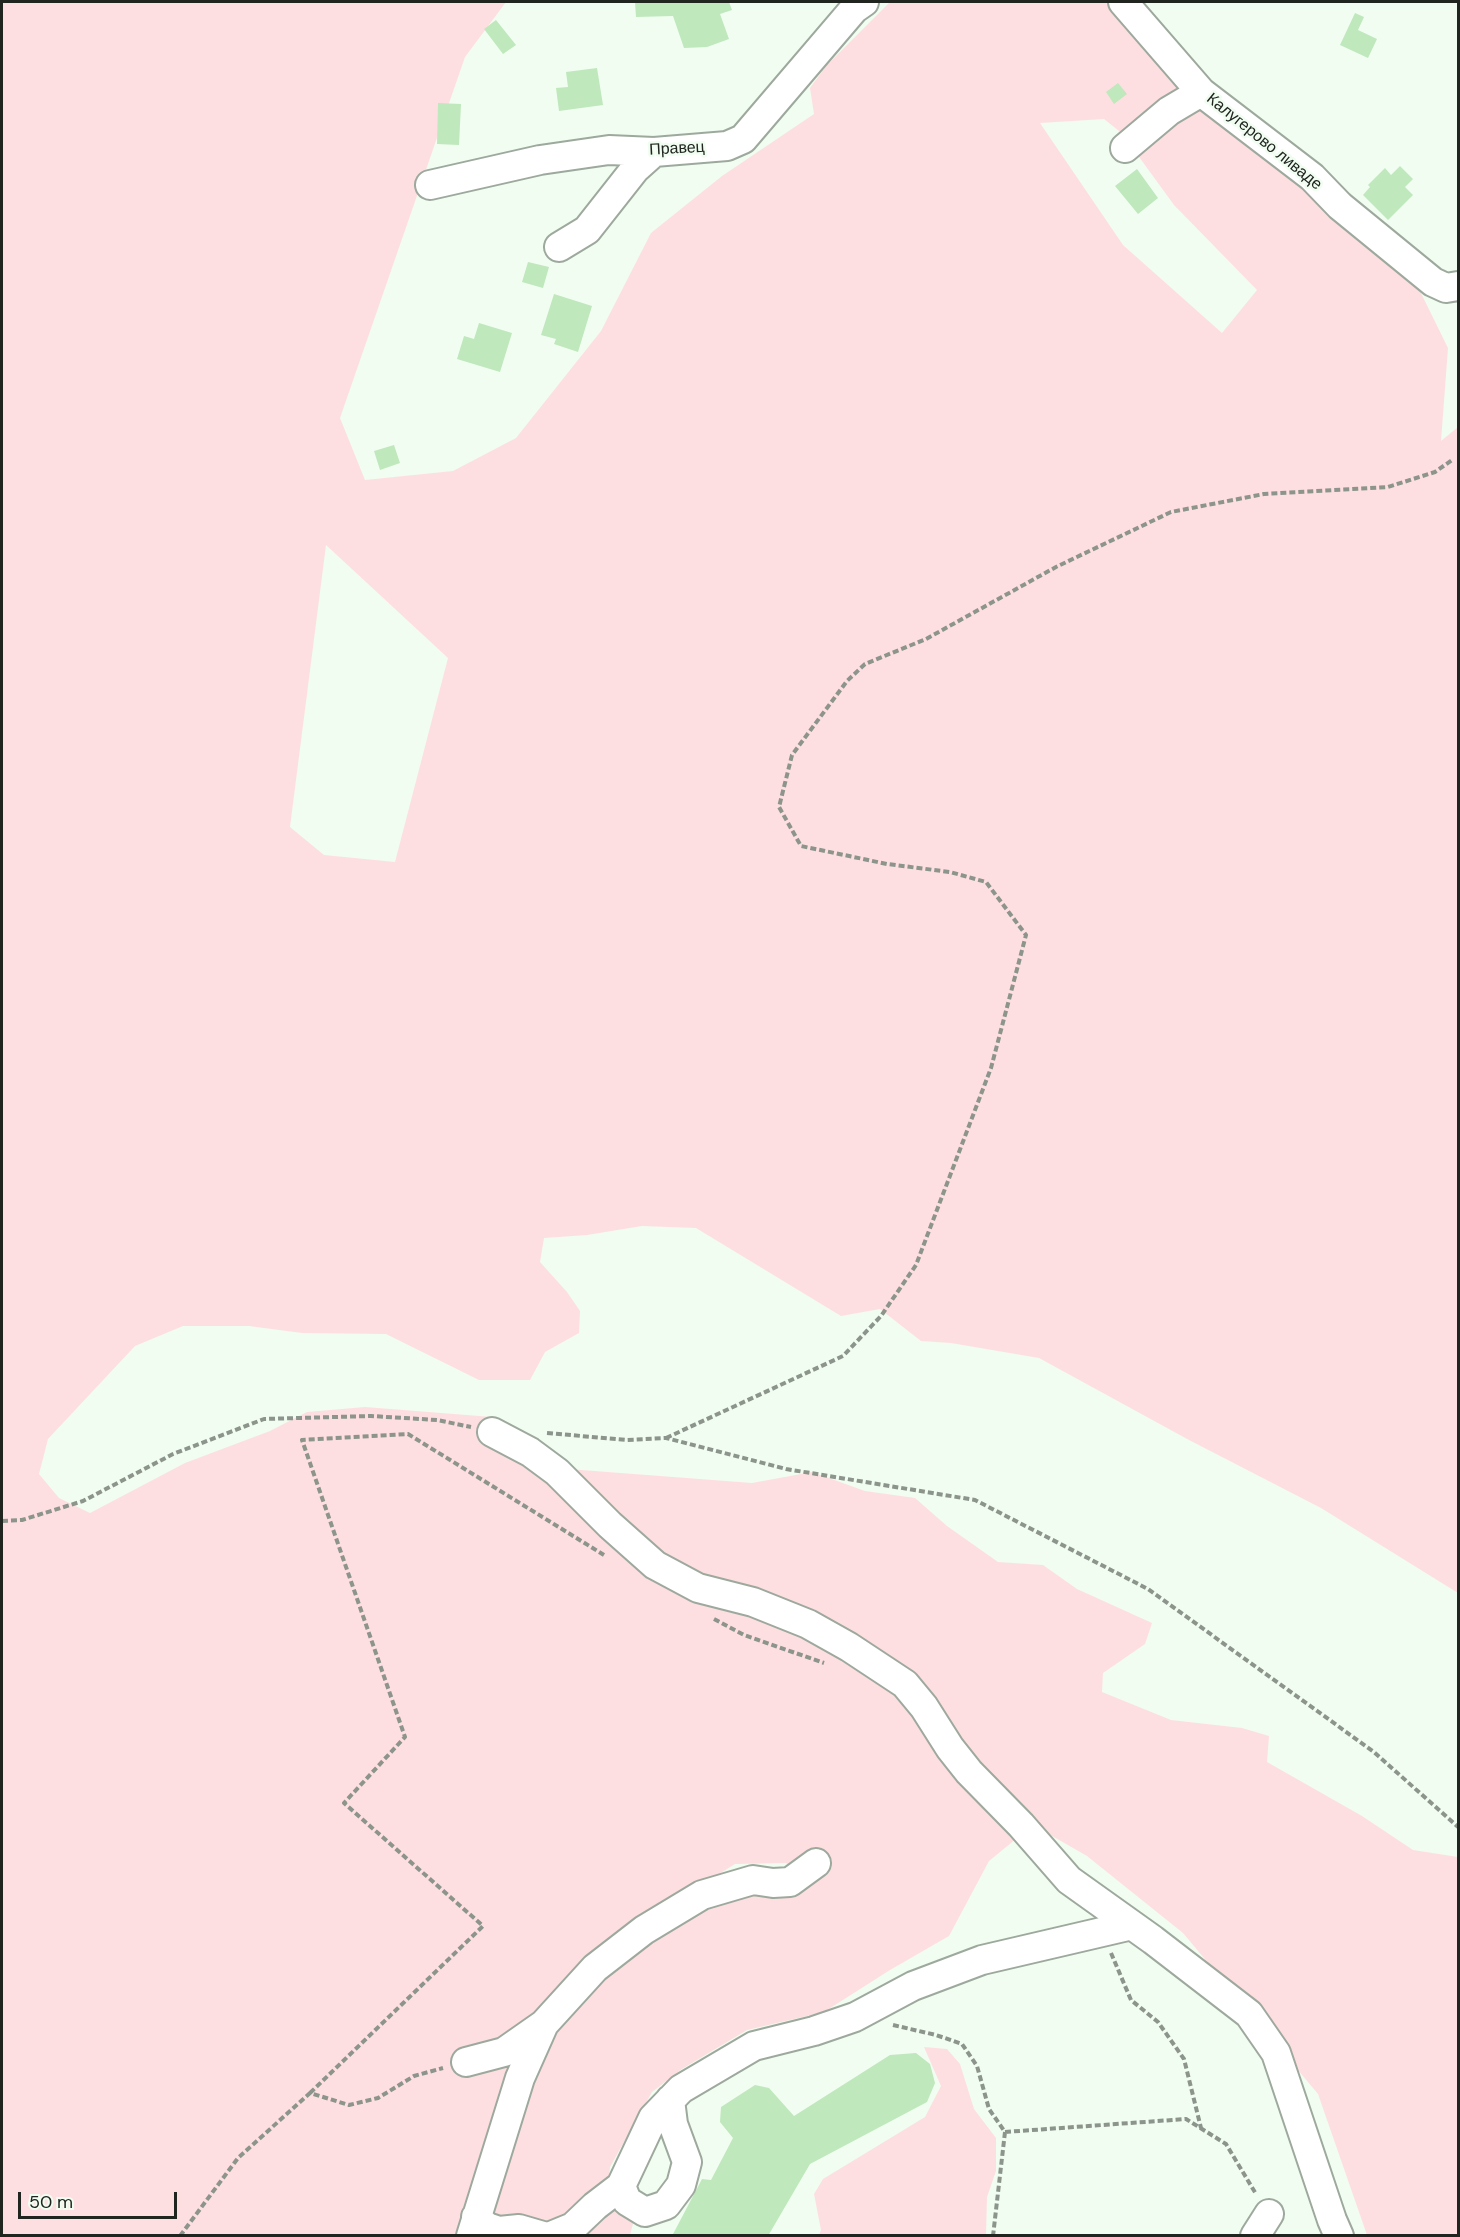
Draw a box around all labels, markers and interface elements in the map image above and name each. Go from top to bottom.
street label: Калугерово ливаде [1202,90,1326,194]
street label: Правец [649,138,705,160]
scale bar [21,2180,180,2218]
text: 50 m [29,2190,73,2214]

